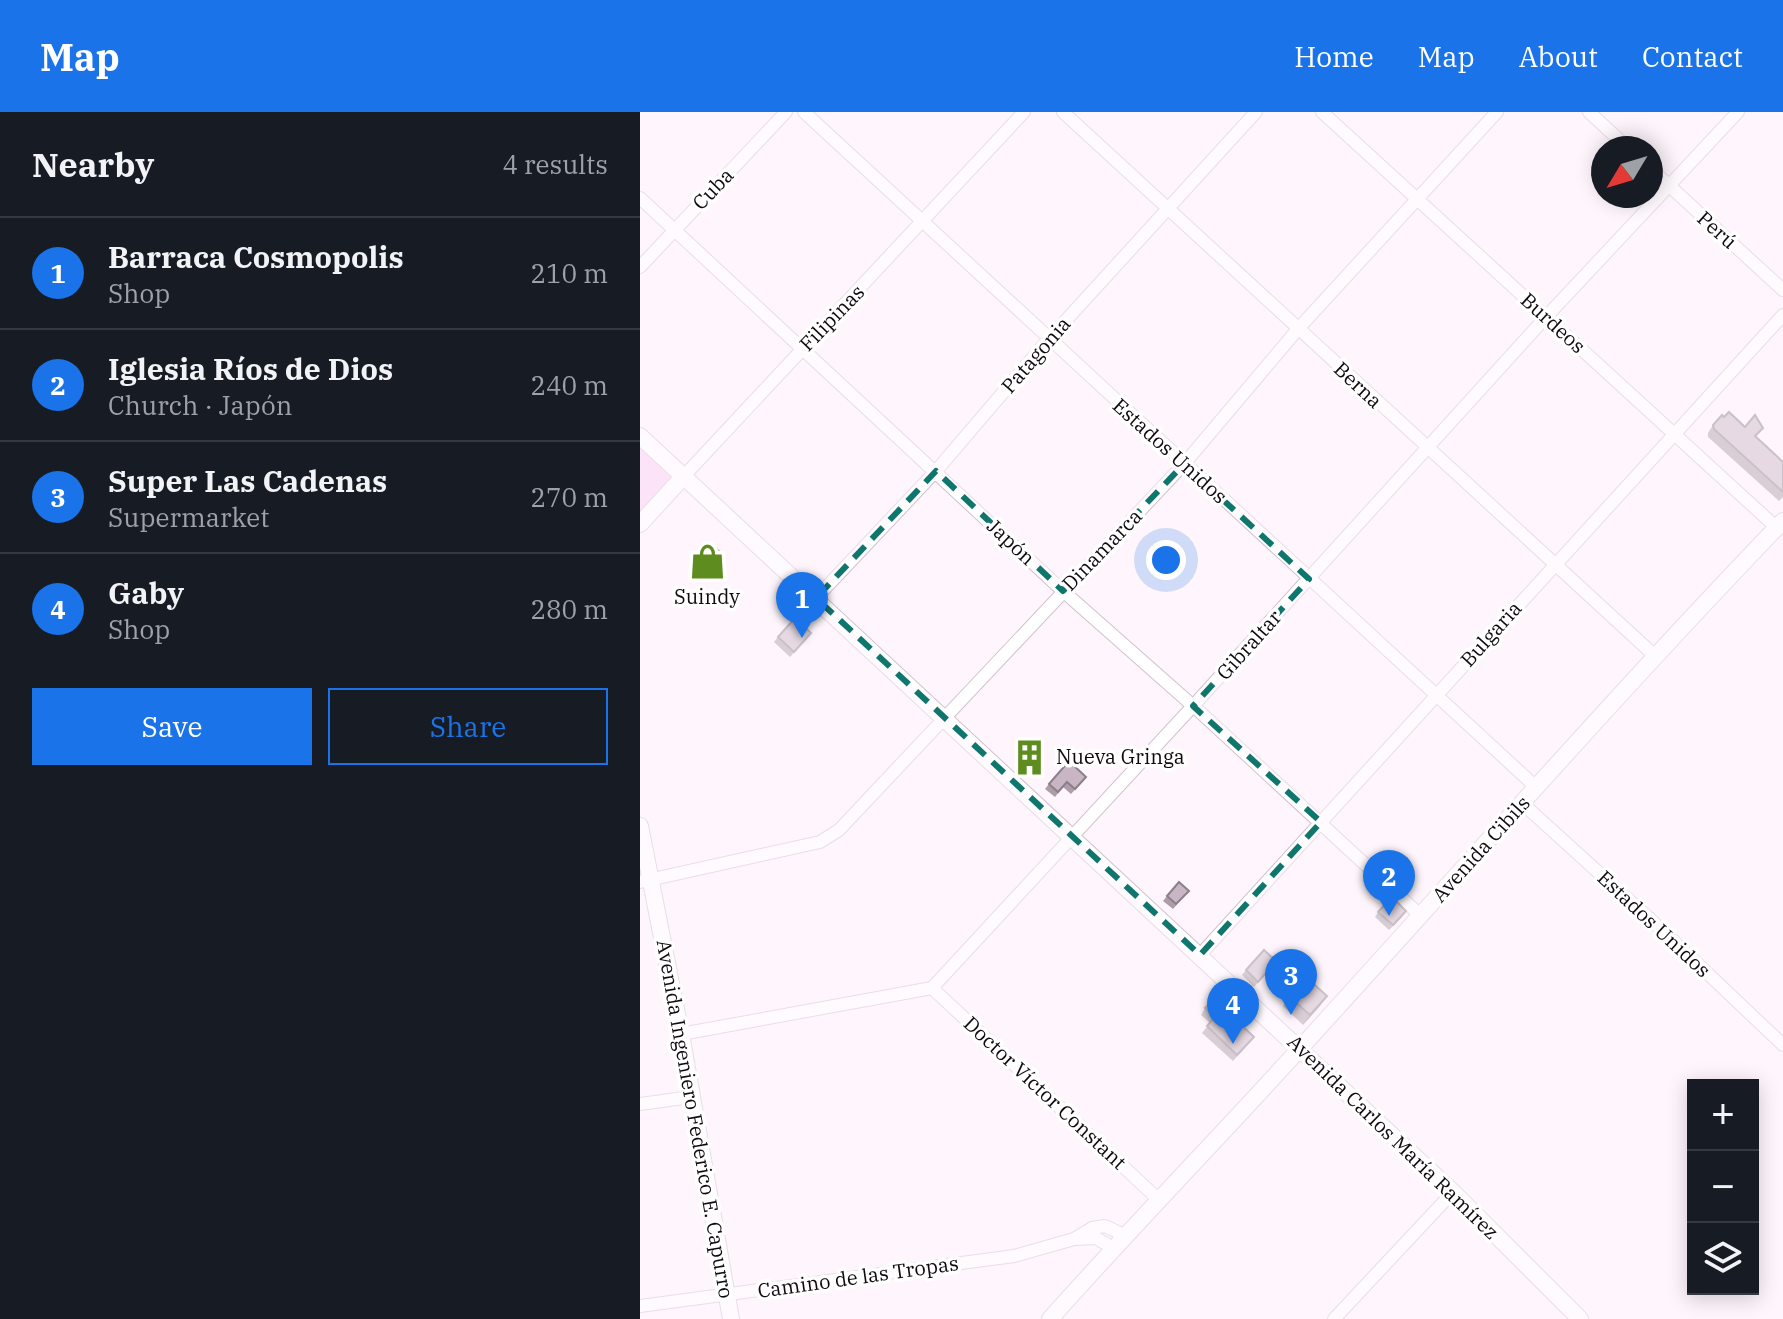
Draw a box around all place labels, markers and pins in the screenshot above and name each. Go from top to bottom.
shop icon: Suindy [688,543,726,581]
pin: 1 [776,572,828,638]
place label: Suindy [674,583,740,610]
building icon: Nueva Gringa [1011,738,1049,776]
place label: Nueva Gringa [1056,743,1185,770]
pin: 2 [1363,850,1415,916]
pin: 3 [1265,949,1317,1015]
pin: 4 [1207,978,1259,1044]

